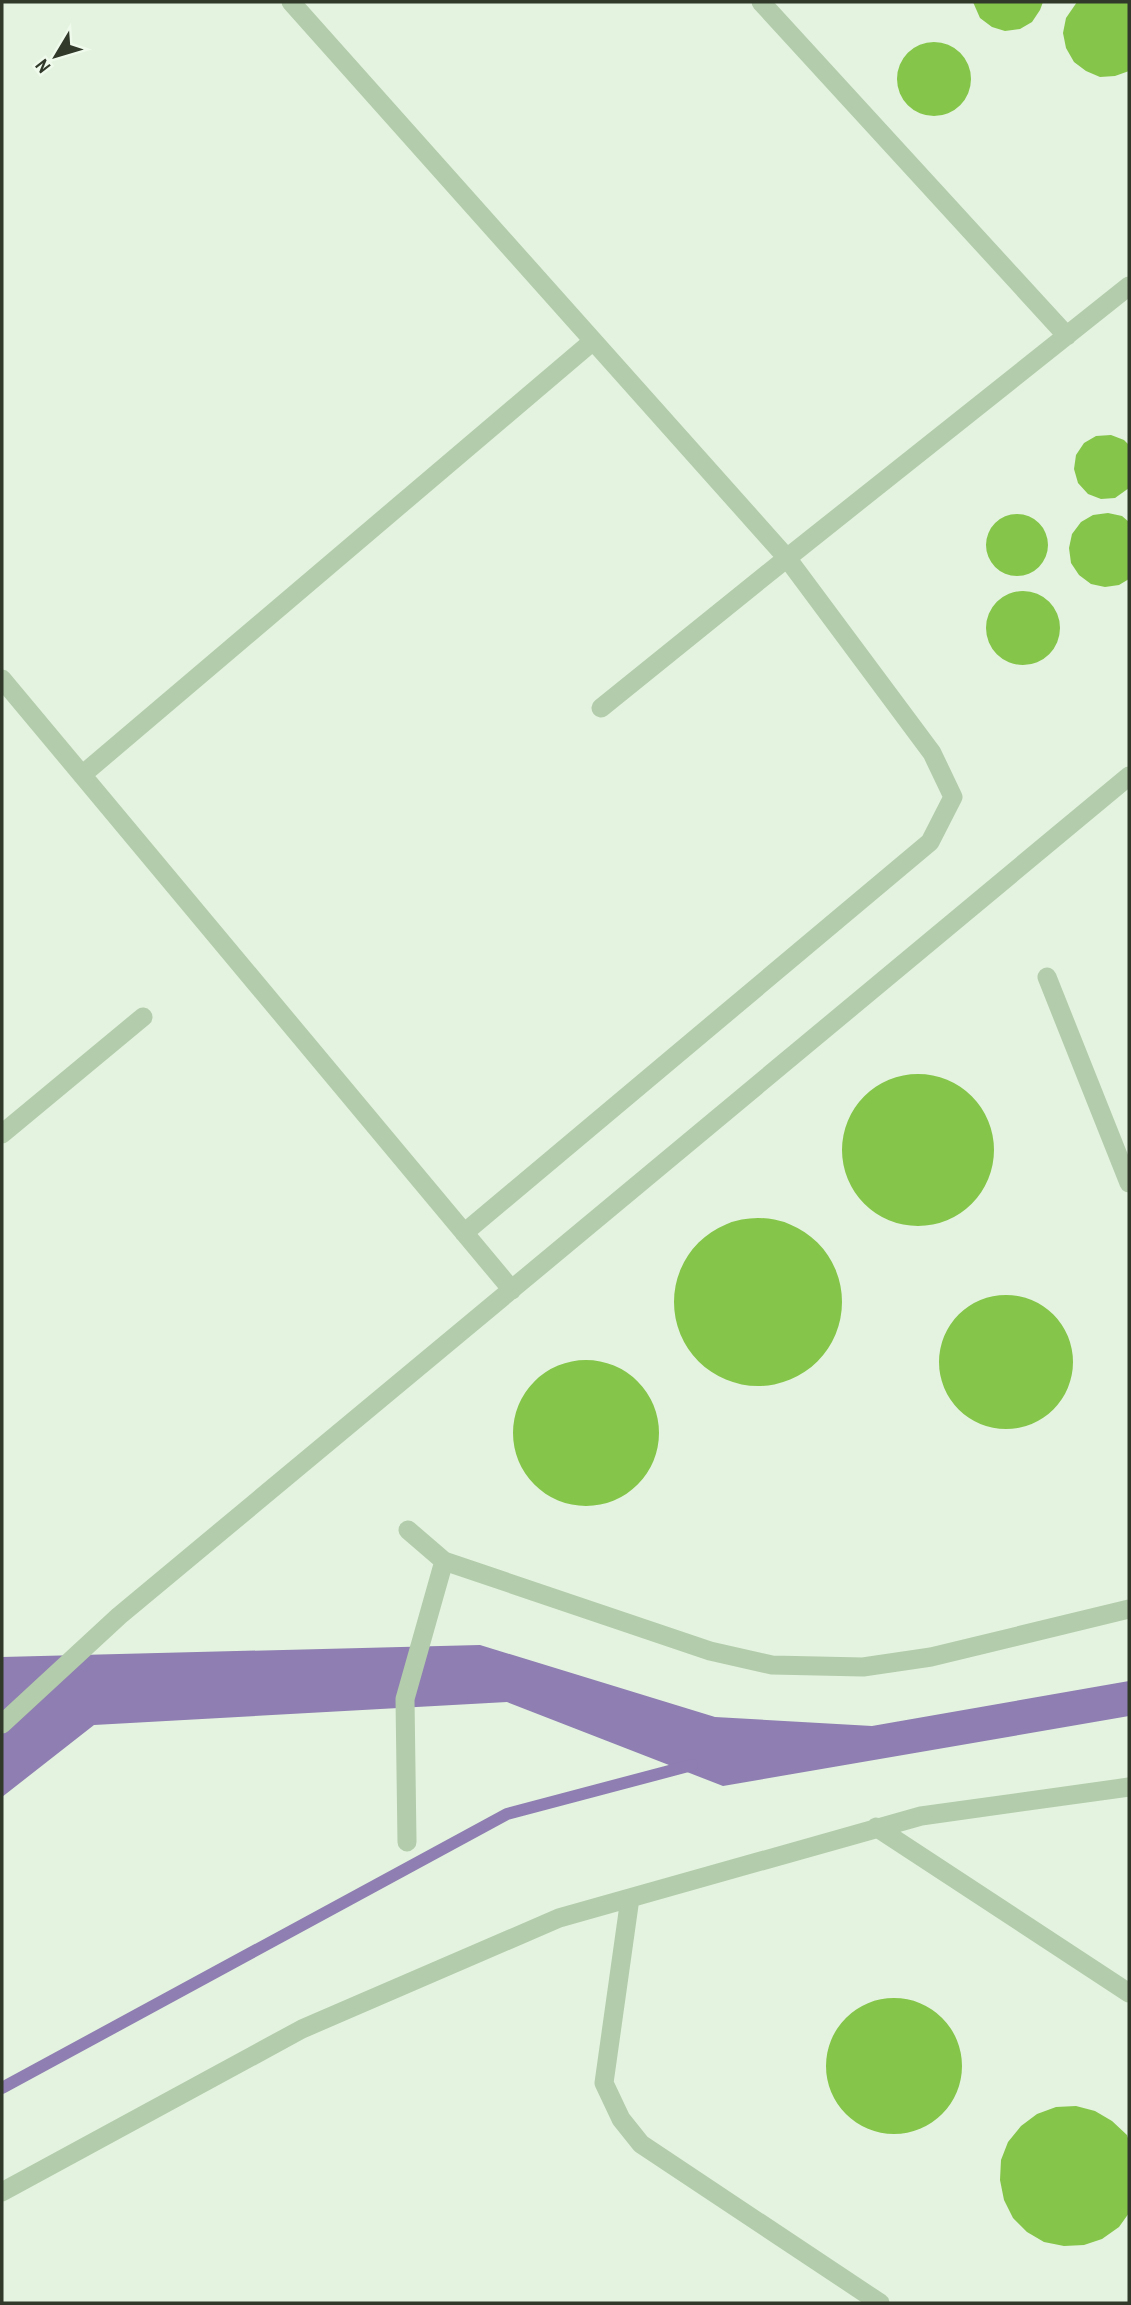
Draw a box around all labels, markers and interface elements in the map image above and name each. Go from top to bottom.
north arrow [21,21,91,91]
text: N [29,54,56,79]

